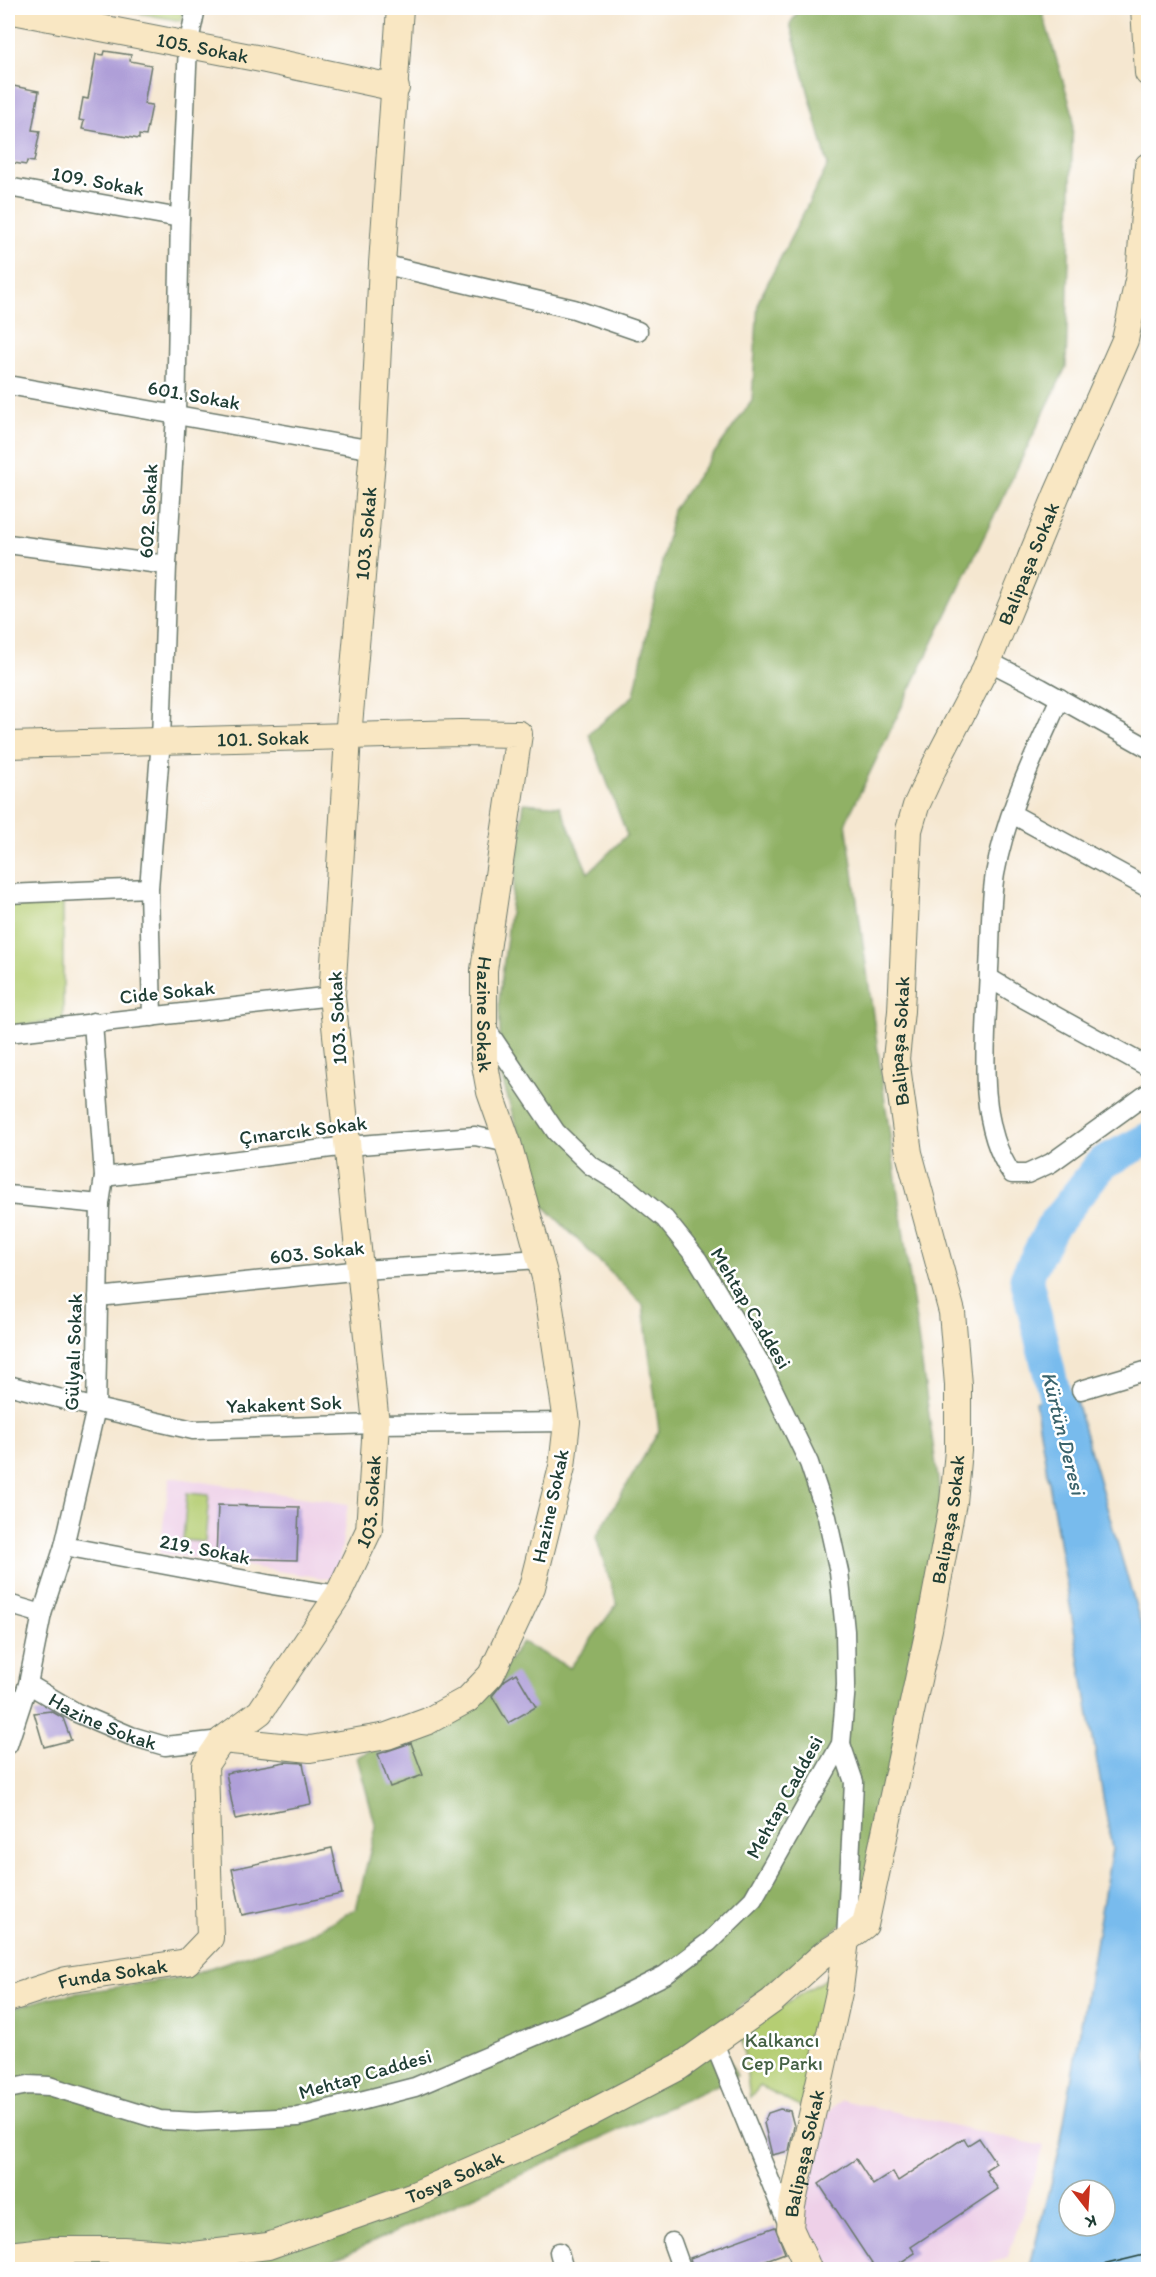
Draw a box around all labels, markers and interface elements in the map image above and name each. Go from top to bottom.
street label: 105. Sokak [154,27,251,68]
street label: 109. Sokak [50,161,146,201]
street label: 601. Sokak [146,375,242,415]
street label: 602. Sokak [134,463,162,559]
street label: 103. Sokak [350,486,382,581]
street label: Balipaşa Sokak [992,499,1064,629]
street label: 101. Sokak [217,725,309,751]
street label: Hazine Sokak [472,955,498,1075]
street label: 103. Sokak [323,971,351,1065]
street label: Cide Sokak [118,975,216,1009]
street label: Balipaşa Sokak [884,976,915,1108]
street label: Çınarcık Sokak [238,1110,369,1150]
street label: 603. Sokak [268,1235,366,1269]
street label: Mehtap Caddesi [705,1243,797,1373]
street label: Gülyalı Sokak [59,1293,87,1411]
water label: Kürtün Deresi [1037,1369,1092,1500]
street label: Yakakent Sok [226,1390,342,1418]
street label: Hazine Sokak [526,1446,574,1565]
street label: 103. Sokak [350,1454,386,1552]
street label: Balipaşa Sokak [926,1454,970,1586]
street label: 219. Sokak [158,1528,252,1570]
street label: Hazine Sokak [44,1687,160,1755]
street label: Mehtap Caddesi [740,1731,828,1863]
street label: Funda Sokak [55,1953,169,1994]
park label: Kalkancı Cep Parkı [741,2028,823,2075]
street label: Mehtap Caddesi [296,2044,434,2104]
street label: Balipaşa Sokak [779,2087,829,2219]
street label: Tosya Sokak [403,2145,508,2209]
north arrow [1057,2178,1117,2238]
text: K [1083,2211,1099,2233]

